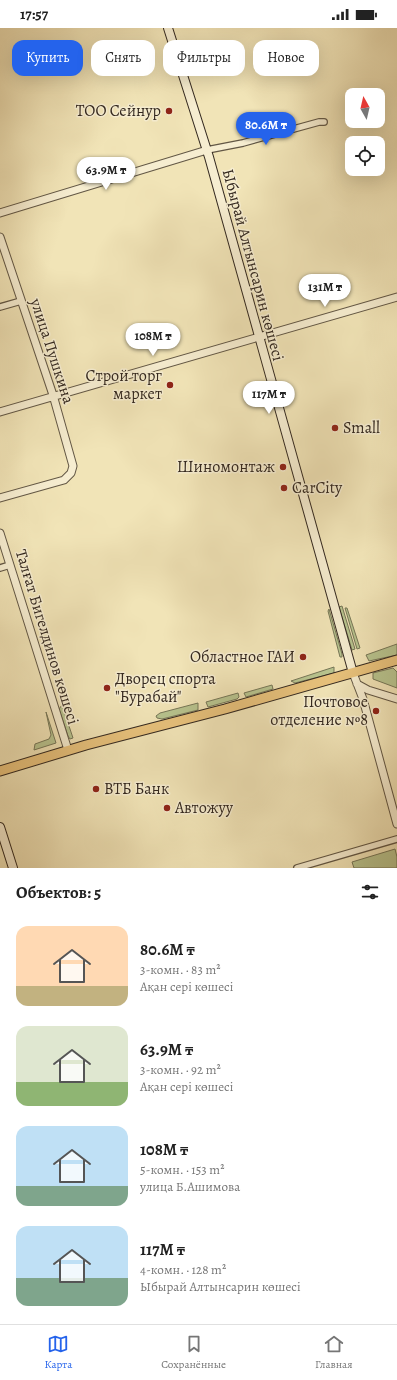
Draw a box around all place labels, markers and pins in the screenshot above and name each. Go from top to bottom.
place label: ТОО Сейнур [76,100,161,122]
marker: ТОО Сейнур [164,106,174,116]
pin: 80.6M ₸ [229,112,303,146]
pin: 63.9M ₸ [69,157,143,191]
pin: 131M ₸ [292,274,358,308]
pin: 108M ₸ [120,323,186,357]
place label: Строй торг маркет [86,365,162,405]
marker: Строй торг маркет [165,380,175,390]
pin: 117M ₸ [236,381,302,415]
place label: Small [343,417,380,439]
marker: Small [330,423,340,433]
place label: Шиномонтаж [177,456,275,478]
marker: Шиномонтаж [278,462,288,472]
place label: CarCity [292,477,343,499]
marker: CarCity [279,483,289,493]
place label: Областное ГАИ [190,646,295,668]
marker: Областное ГАИ [298,652,308,662]
place label: Дворец спорта "Бурабай" [115,668,216,708]
marker: Дворец спорта "Бурабай" [102,683,112,693]
place label: Почтовое отделение №8 [270,691,368,731]
marker: Почтовое отделение №8 [371,706,381,716]
place label: ВТБ Банк [104,778,169,800]
marker: ВТБ Банк [91,784,101,794]
place label: Автожуу [174,797,234,819]
marker: Автожуу [162,803,172,813]

